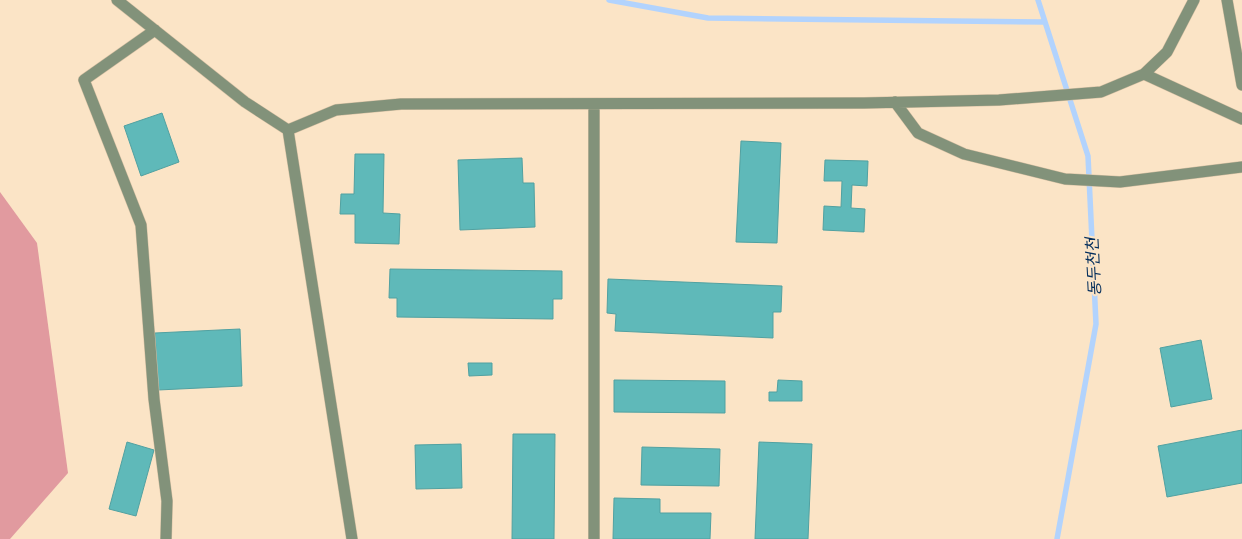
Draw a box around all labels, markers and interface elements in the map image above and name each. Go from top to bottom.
water label: 동두천천 [1081,235,1105,297]

